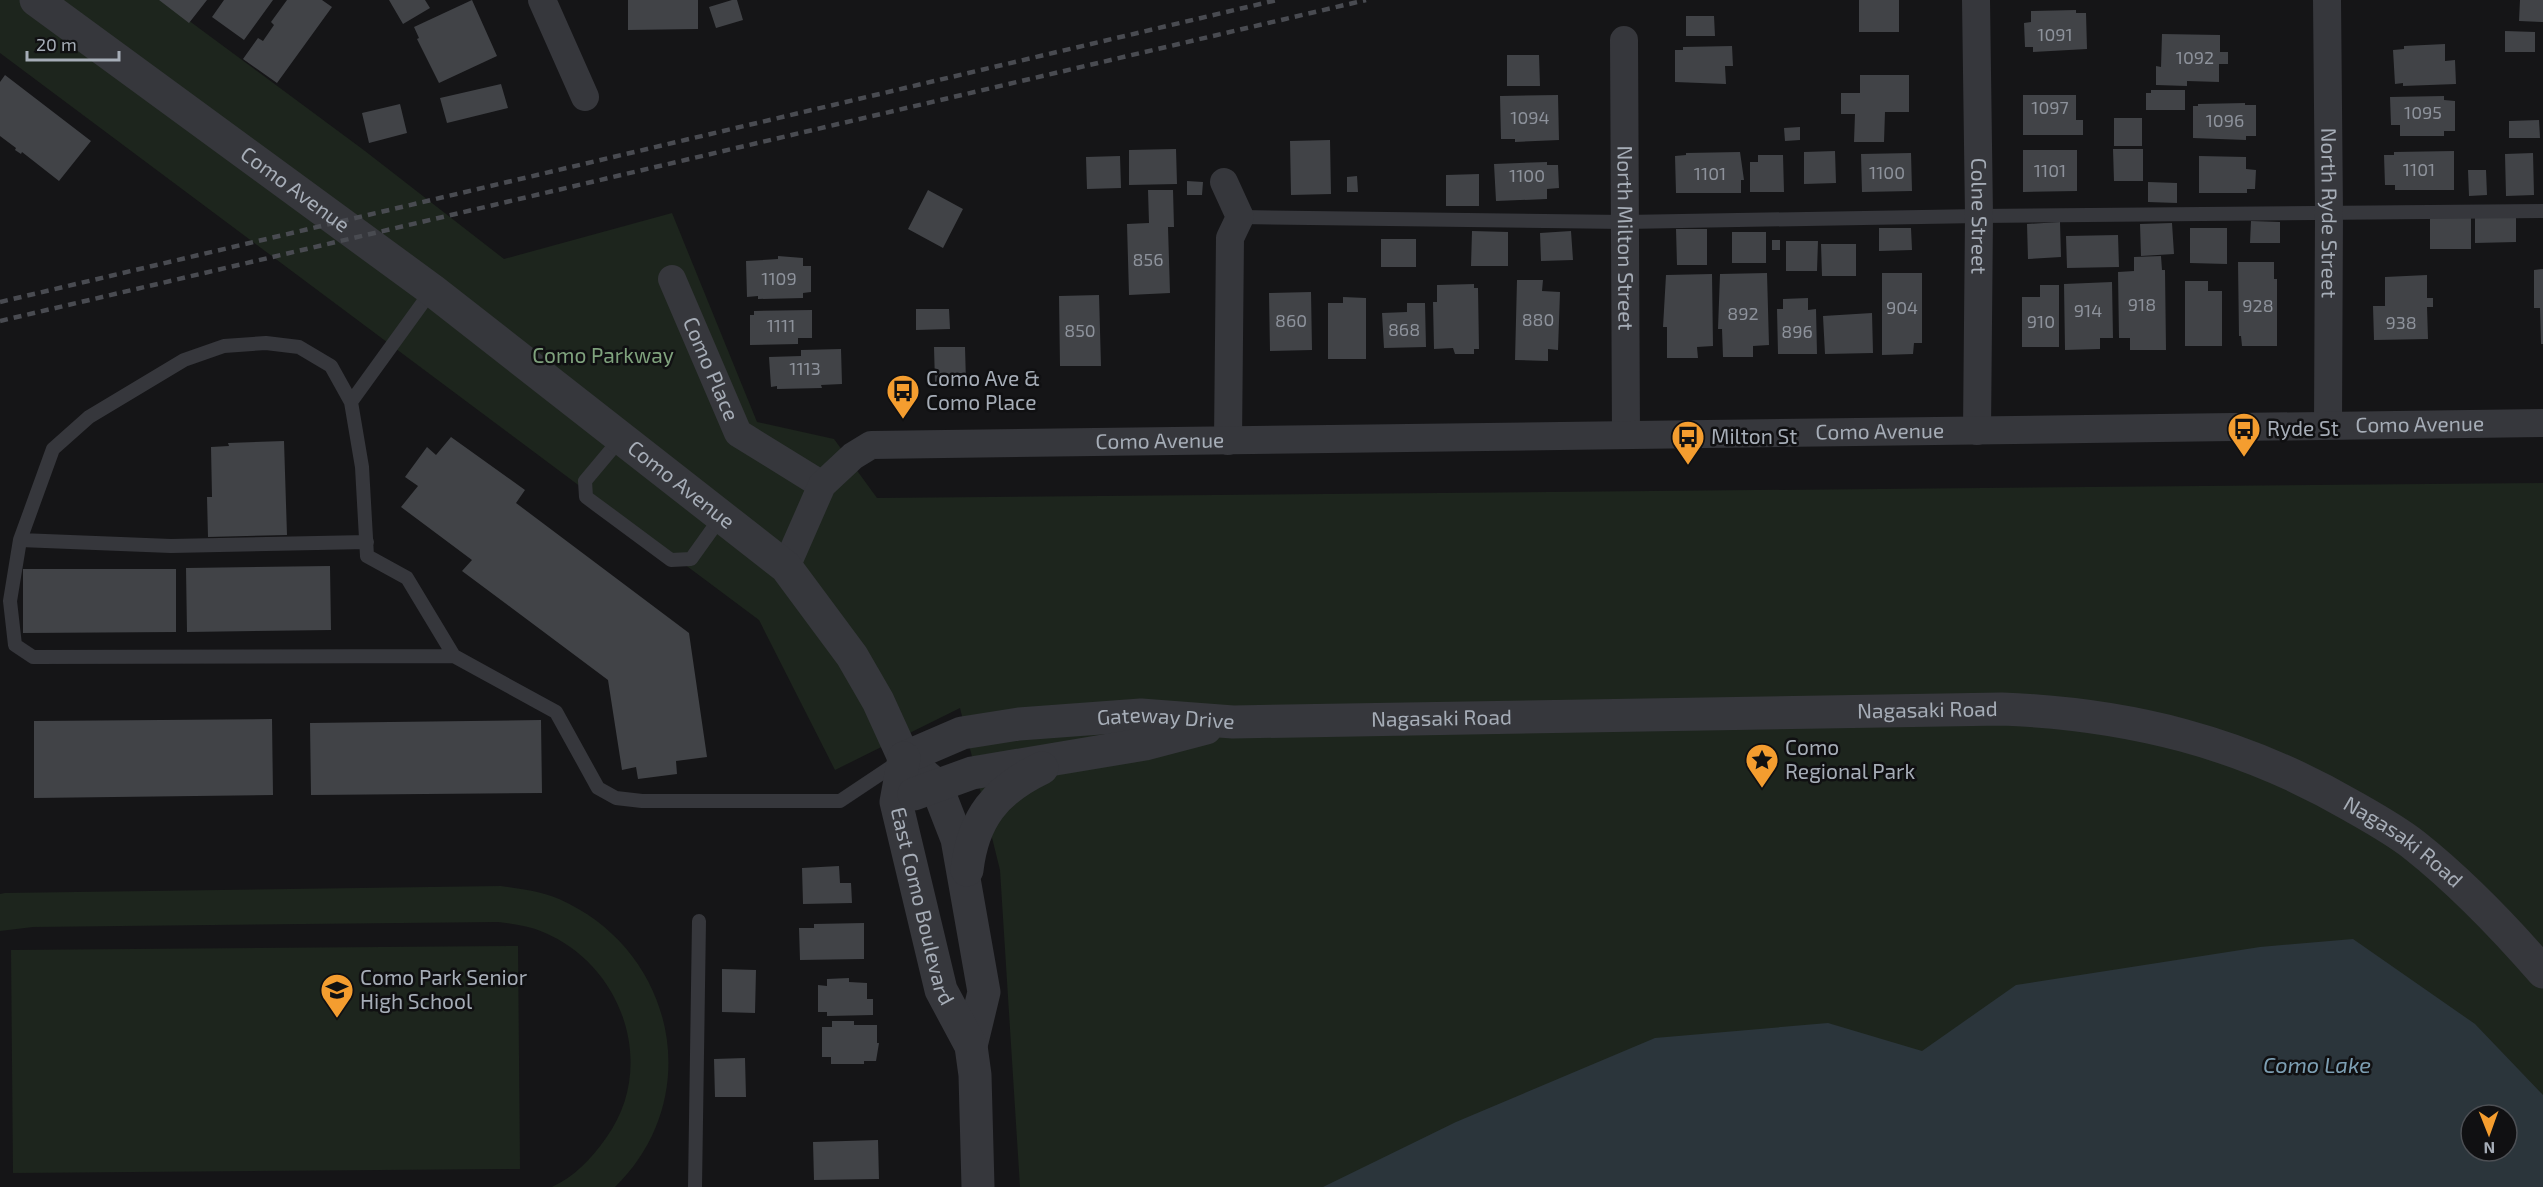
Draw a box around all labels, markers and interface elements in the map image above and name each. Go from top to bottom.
house number: 1091 [2037,23,2073,45]
scale bar [27,24,118,62]
text: 20 m [36,33,77,55]
house number: 1092 [2176,46,2214,68]
house number: 1097 [2031,96,2069,118]
house number: 1095 [2404,101,2442,123]
house number: 1094 [1510,106,1550,128]
house number: 1096 [2206,109,2244,131]
street label: North Ryde Street [2317,128,2343,298]
street label: Como Avenue [236,140,355,237]
street label: North Milton Street [1614,145,1639,331]
street label: Colne Street [1967,157,1993,274]
house number: 1101 [2403,158,2435,180]
house number: 1101 [2034,159,2066,181]
house number: 1100 [1869,161,1905,183]
house number: 1101 [1694,162,1726,184]
house number: 1100 [1509,164,1545,186]
house number: 856 [1133,248,1163,270]
house number: 1109 [761,267,797,289]
house number: 918 [2128,293,2156,315]
house number: 928 [2242,294,2274,316]
house number: 904 [1886,296,1918,318]
house number: 914 [2074,299,2102,321]
house number: 892 [1727,302,1759,324]
house number: 880 [1522,308,1554,330]
house number: 860 [1275,309,1307,331]
house number: 910 [2027,310,2055,332]
house number: 938 [2385,311,2417,333]
street label: Como Place [679,313,745,424]
house number: 1111 [767,314,795,336]
house number: 868 [1388,318,1420,340]
house number: 850 [1064,319,1096,341]
house number: 896 [1781,320,1813,342]
park label: Como Parkway [532,342,674,367]
house number: 1113 [789,357,821,379]
place label: Como Ave & Como Place [926,365,1040,414]
bus stop icon: Como Ave & Como Place [885,373,921,420]
street label: Como Avenue [2355,410,2484,436]
bus stop icon: Ryde St [2226,411,2262,458]
place label: Ryde St [2267,415,2339,440]
street label: Como Avenue [1815,417,1944,444]
bus stop icon: Milton St [1670,419,1706,466]
place label: Milton St [1711,423,1797,448]
street label: Como Avenue [1095,426,1224,453]
street label: Como Avenue [623,434,740,533]
street label: Nagasaki Road [1857,695,1998,722]
street label: Gateway Drive [1096,701,1236,733]
street label: Nagasaki Road [1371,703,1512,731]
place label: Como Regional Park [1785,734,1915,783]
place icon: Como Regional Park [1744,742,1780,789]
street label: Nagasaki Road [2340,790,2469,892]
street label: East Como Boulevard [887,804,961,1009]
place label: Como Park Senior High School [360,964,528,1013]
school or university icon: Como Park Senior High School [319,972,355,1019]
water label: Como Lake [2263,1051,2371,1077]
north arrow [2459,1103,2519,1163]
text: N [2483,1139,2495,1158]

